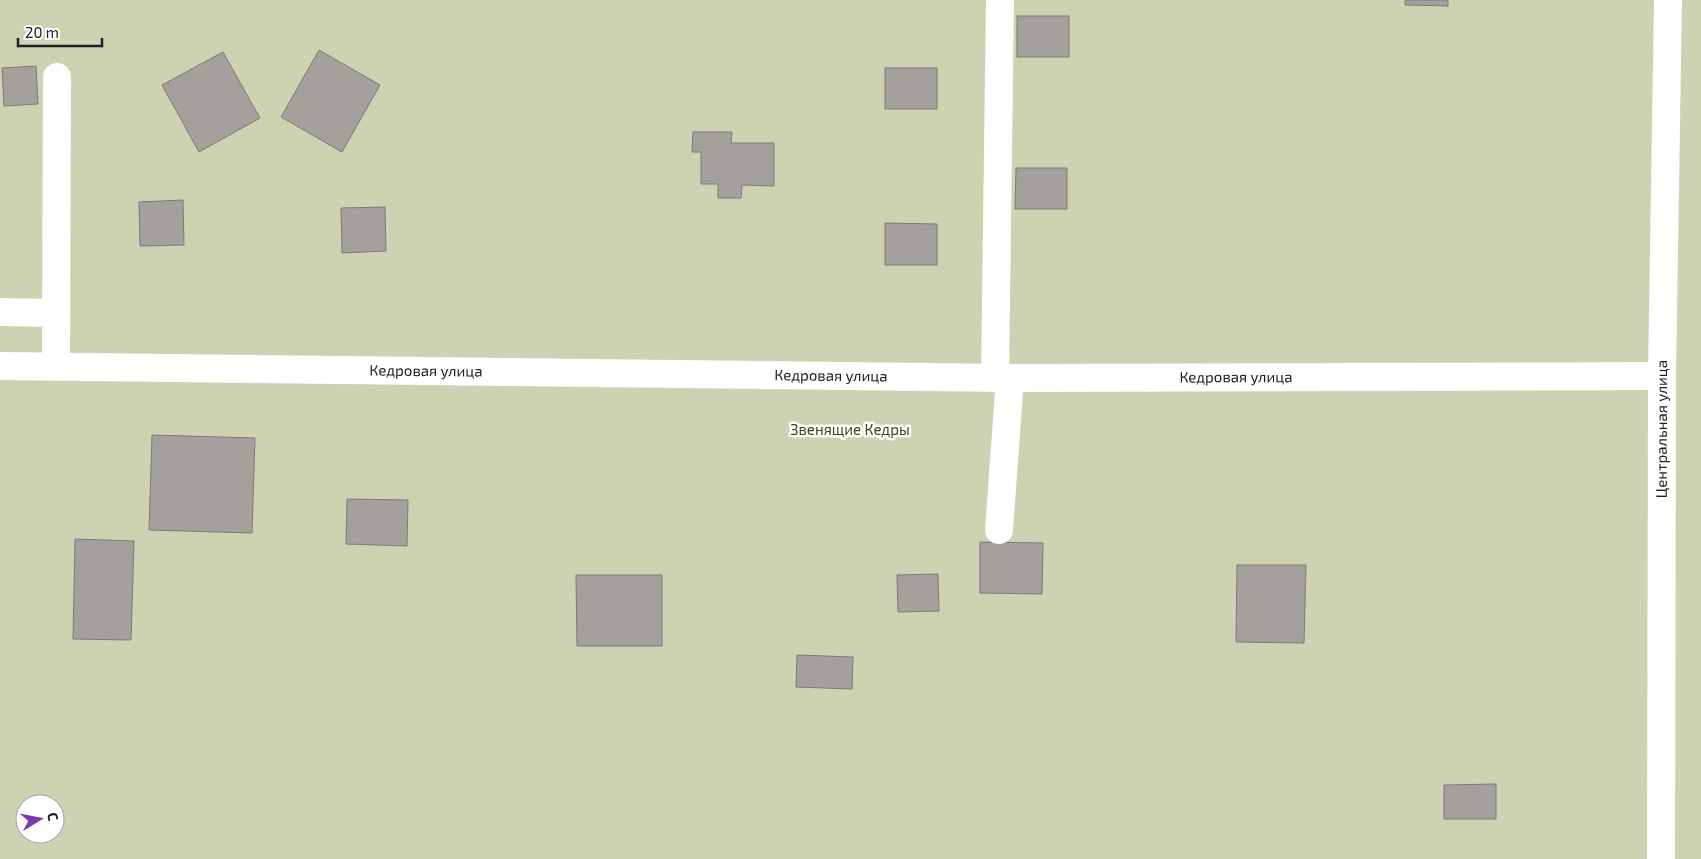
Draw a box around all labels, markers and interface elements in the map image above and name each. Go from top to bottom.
scale bar [18,15,101,47]
text: 20 m [25,23,59,41]
street label: Кедровая улица [369,360,483,380]
street label: Центральная улица [1652,360,1671,498]
street label: Кедровая улица [774,365,888,385]
street label: Кедровая улица [1179,367,1292,386]
park label: Звенящие Кедры [790,420,910,438]
north arrow [15,794,65,844]
text: С [44,811,62,822]

